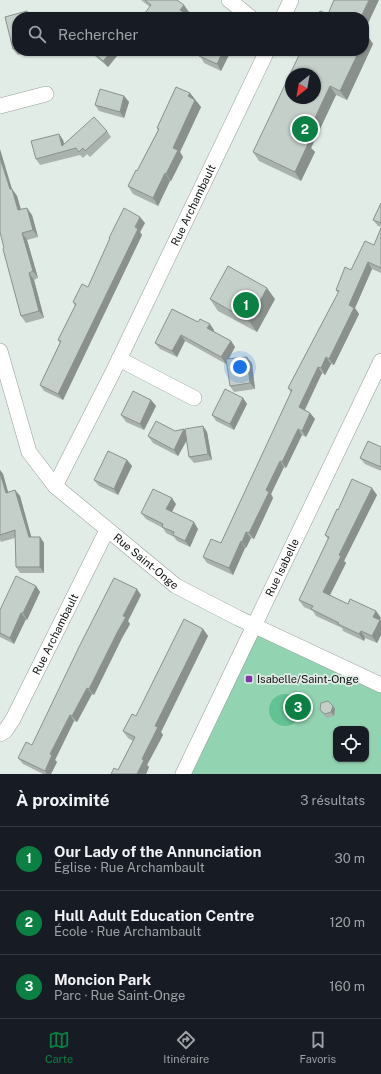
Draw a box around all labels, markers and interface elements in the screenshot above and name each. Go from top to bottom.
search box [12,12,369,56]
icon: search [26,23,48,45]
text: Rechercher [58,26,138,43]
north arrow [285,68,321,104]
pin: 2 [292,114,318,144]
street label: Rue Archambault [168,163,218,248]
pin: 1 [233,290,259,320]
your location [230,357,250,377]
street label: Rue Saint-Onge [111,531,181,591]
street label: Rue Isabelle [263,537,301,598]
street label: Rue Archambault [30,592,80,677]
place label: Isabelle/Saint-Onge [257,673,359,685]
marker: Isabelle/Saint-Onge [244,674,254,684]
pin: 3 [285,692,311,722]
map controls [333,726,369,762]
button: locate [333,726,369,762]
text: À proximité [16,790,110,810]
text: 3 résultats [300,793,365,808]
text: Our Lady of the Annunciation [54,843,261,860]
text: 1 [26,851,32,866]
text: 30 m [335,851,365,866]
text: Église · Rue Archambault [54,860,205,875]
text: Hull Adult Education Centre [54,907,255,924]
text: 2 [25,915,33,930]
text: 120 m [330,915,365,930]
text: École · Rue Archambault [54,924,201,939]
text: Moncion Park [54,971,151,988]
text: 3 [25,979,33,994]
text: 160 m [329,979,365,994]
text: Parc · Rue Saint-Onge [54,988,185,1003]
tab: Carte [45,1029,73,1065]
tab: Itinéraire [163,1029,209,1065]
tab: Favoris [299,1029,336,1065]

